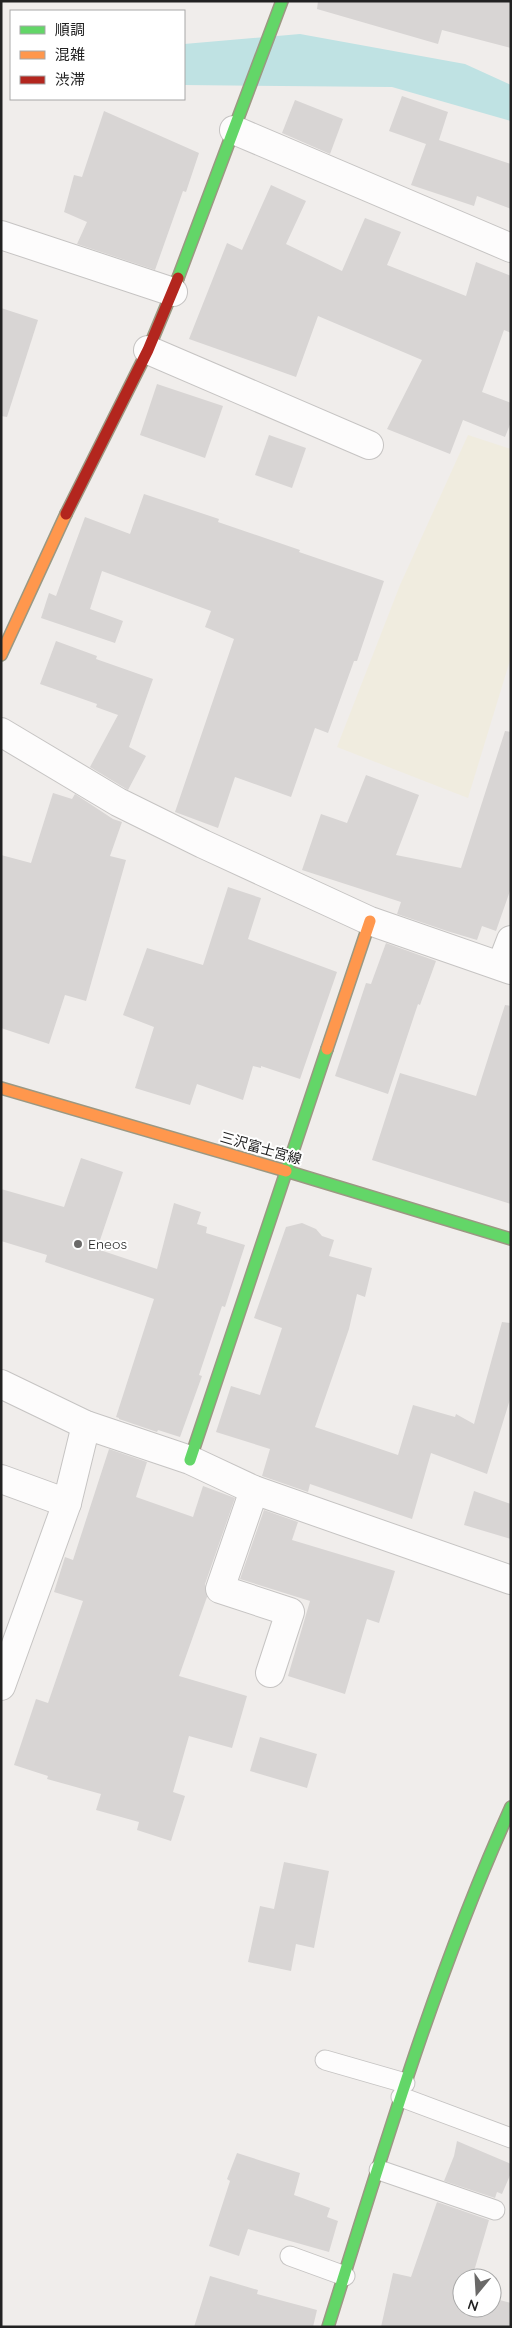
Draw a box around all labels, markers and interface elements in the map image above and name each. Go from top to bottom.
legend [10,10,185,100]
text: 順調 [55,20,85,39]
text: 混雑 [55,45,85,64]
text: 渋滞 [55,70,85,89]
street label: 三沢富士宮線 [218,1128,304,1168]
place label: Eneos [88,1235,127,1253]
marker: Eneos [72,1238,84,1250]
north arrow [452,2268,502,2318]
text: N [465,2295,481,2316]

